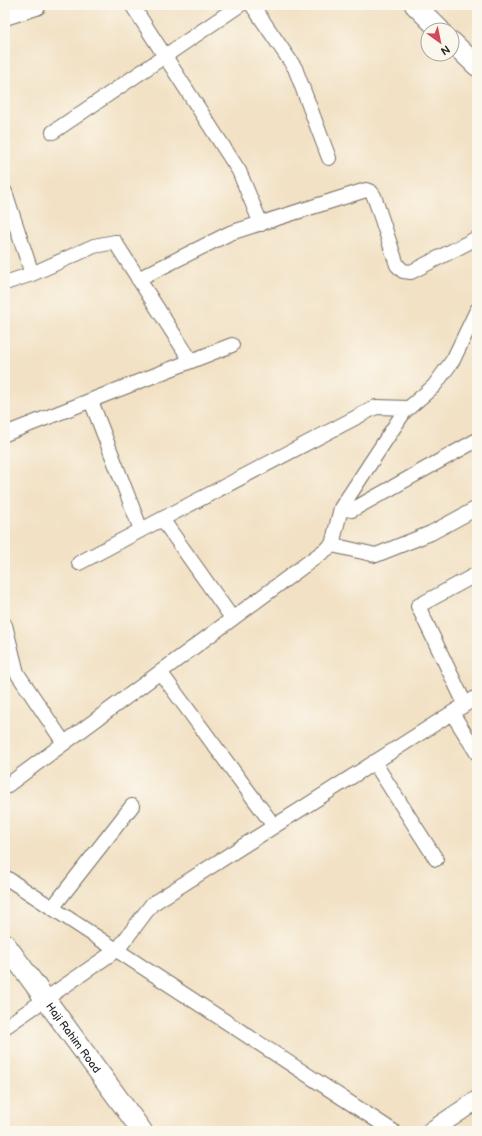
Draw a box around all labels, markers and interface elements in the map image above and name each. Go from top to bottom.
north arrow [420,22,460,62]
text: N [438,42,452,58]
street label: Haji Rahim Road [44,1000,104,1075]

